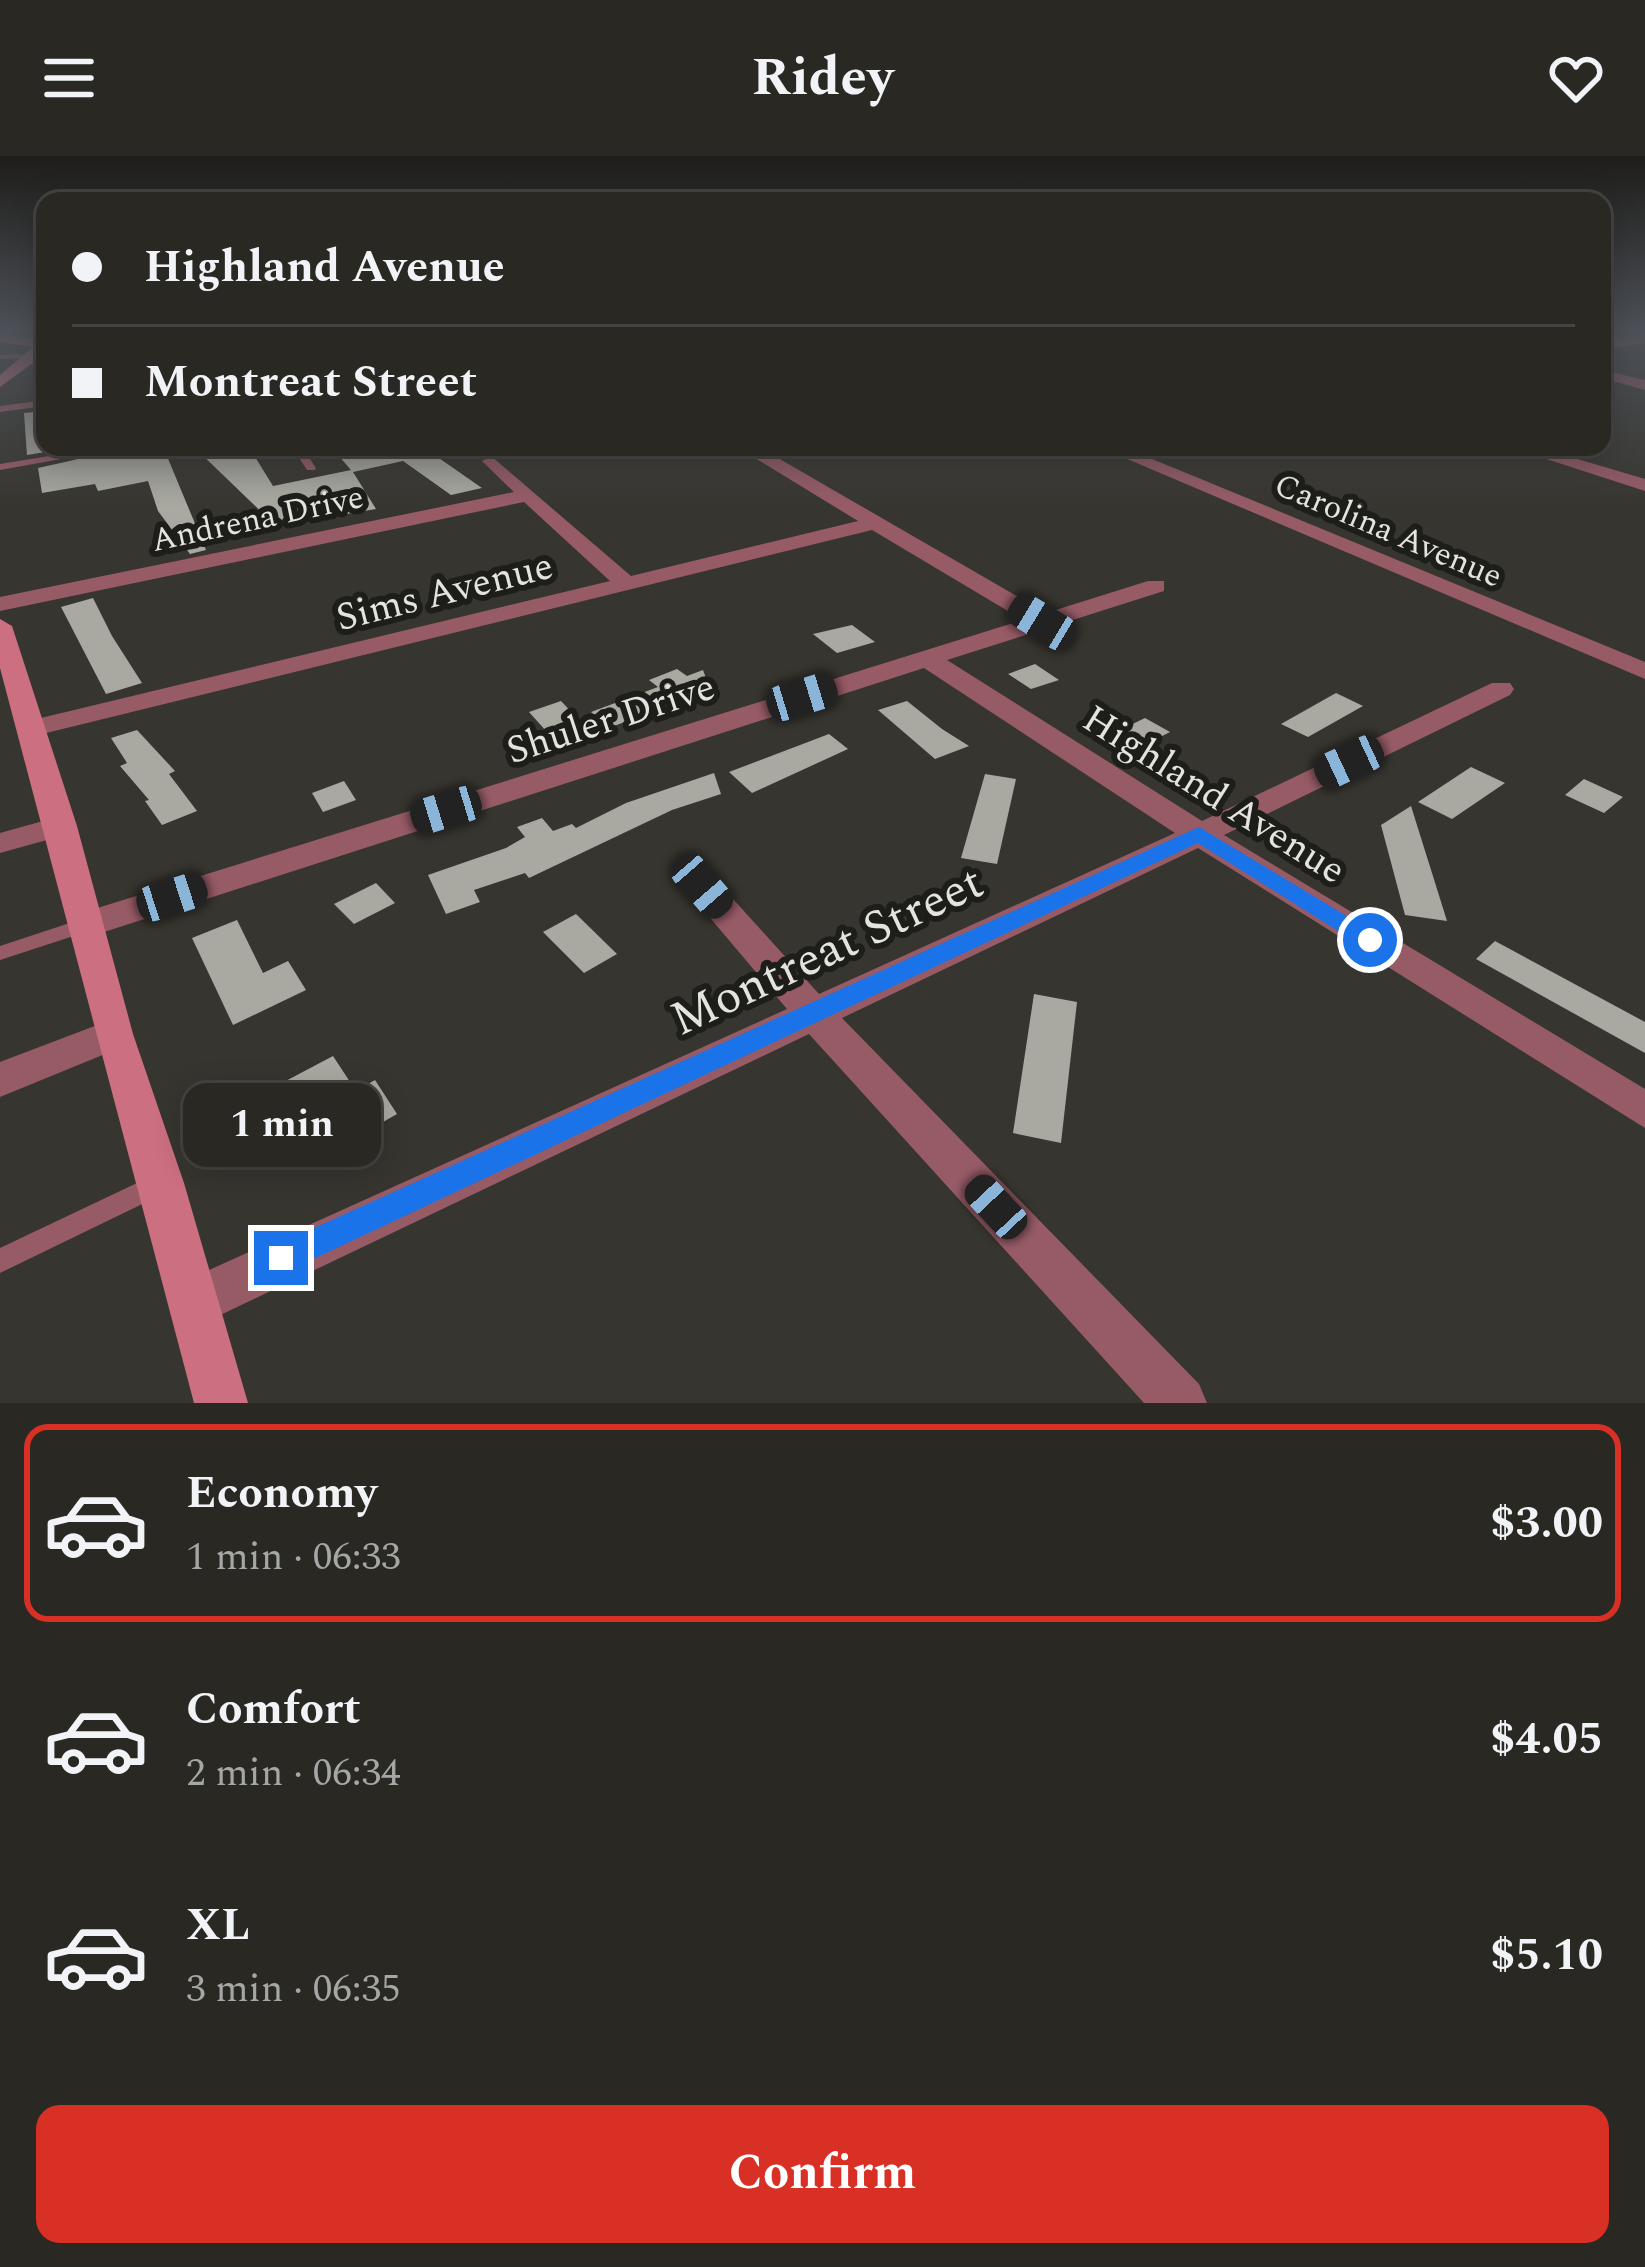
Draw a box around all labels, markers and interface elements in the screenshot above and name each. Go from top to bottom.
text: Ridey [752,37,893,119]
icon: menu [36,45,102,111]
icon: heart [1543,45,1609,111]
text: Highland Avenue [144,233,505,302]
text: Montreat Street [144,348,477,417]
street label: Carolina Avenue [1266,460,1510,601]
street label: Andrena Drive [147,472,368,566]
street label: Sims Avenue [330,537,559,648]
car [1002,588,1082,656]
street label: Shuler Drive [499,658,723,781]
car [762,669,842,725]
street label: Highland Avenue [1070,690,1357,900]
car [1309,730,1389,794]
car [406,782,486,838]
street label: Montreat Street [658,847,996,1056]
car [665,847,739,925]
car [132,869,212,925]
route start [1343,913,1397,967]
callout: 1 min [182,1084,380,1168]
text: 1 min [230,1095,334,1154]
car [958,1168,1034,1246]
route end [254,1231,308,1285]
text: Economy [186,1459,377,1528]
icon: car [42,1469,150,1577]
text: $3.00 [1490,1489,1603,1558]
text: 1 min · 06:33 [186,1528,401,1587]
text: Comfort [186,1675,361,1744]
icon: car [42,1685,150,1793]
text: $4.05 [1490,1705,1603,1774]
text: 2 min · 06:34 [186,1744,401,1803]
text: XL [186,1891,250,1960]
icon: car [42,1901,150,2009]
text: $5.10 [1490,1921,1603,1990]
text: 3 min · 06:35 [186,1960,401,2019]
button: Confirm [36,2105,1609,2243]

